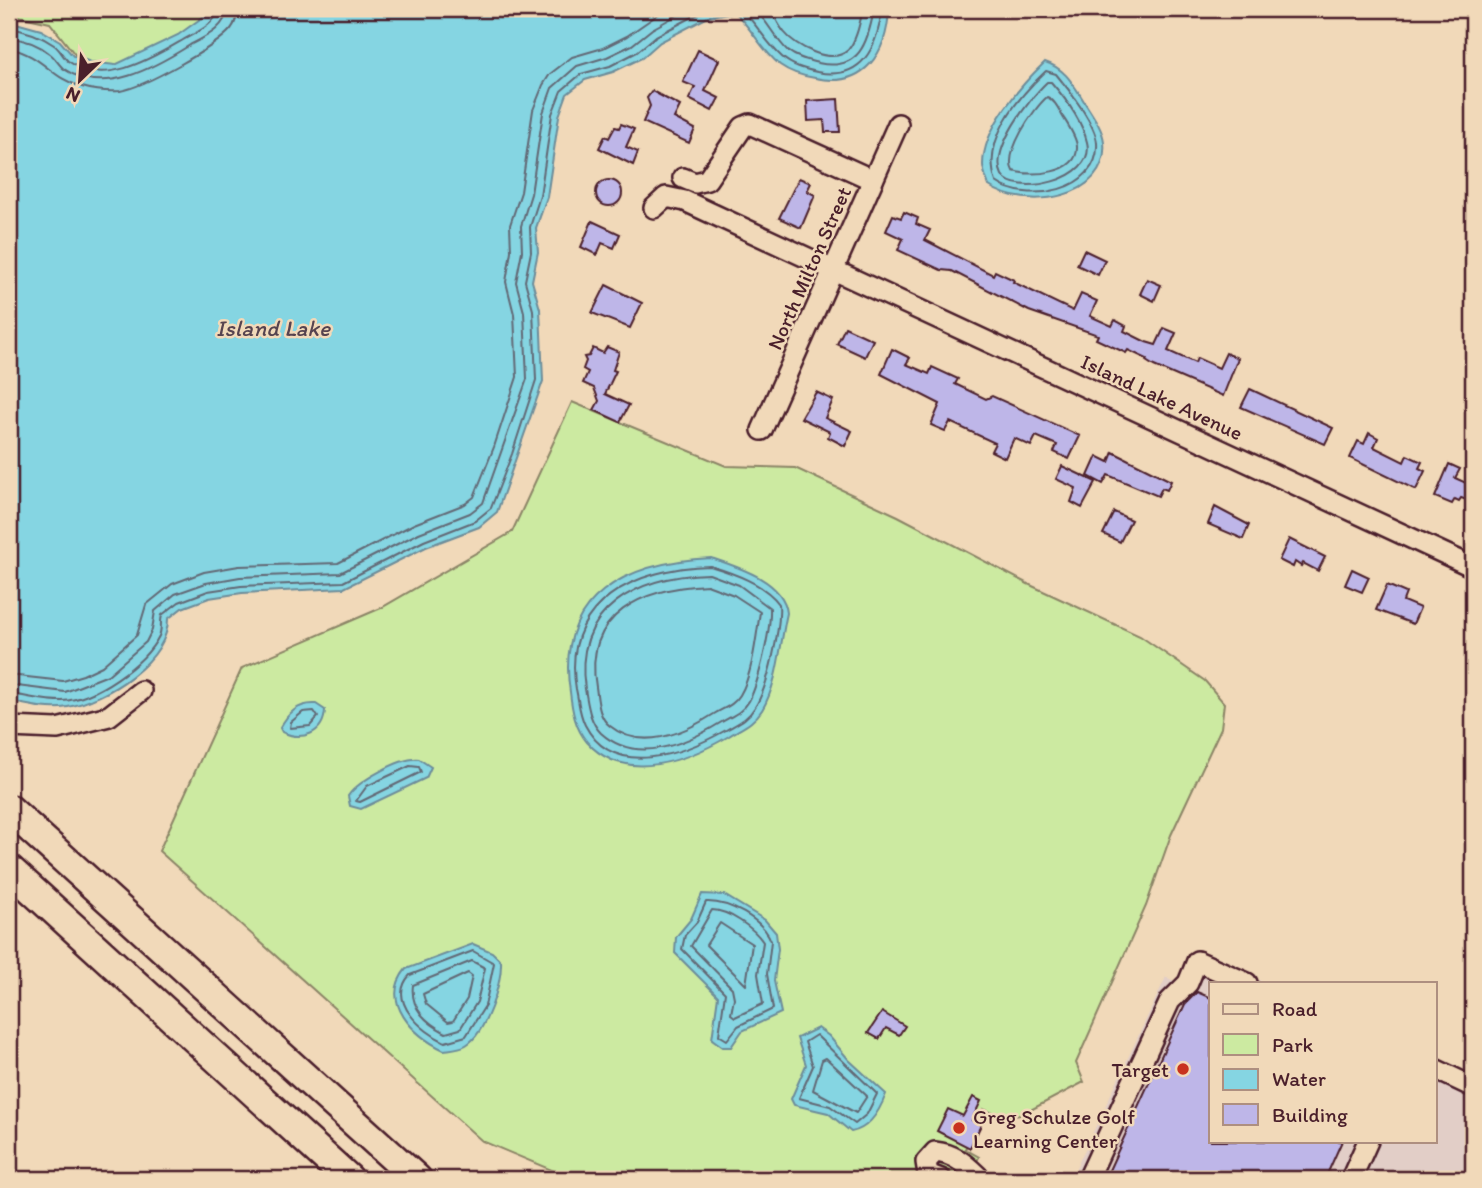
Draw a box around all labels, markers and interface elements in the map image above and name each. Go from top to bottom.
north arrow [46,46,116,116]
text: N [62,82,84,108]
street label: North Milton Street [762,182,856,353]
water label: Island Lake [216,314,331,342]
street label: Island Lake Avenue [1077,349,1247,445]
legend [1209,982,1436,1142]
text: Road [1272,996,1318,1021]
text: Park [1272,1032,1314,1057]
place label: Target [1111,1057,1169,1082]
marker: Target [1175,1061,1191,1077]
text: Water [1272,1066,1326,1091]
text: Building [1272,1102,1348,1127]
place label: Greg Schulze Golf Learning Center [973,1104,1135,1153]
marker: Greg Schulze Golf Learning Center [951,1120,967,1136]

